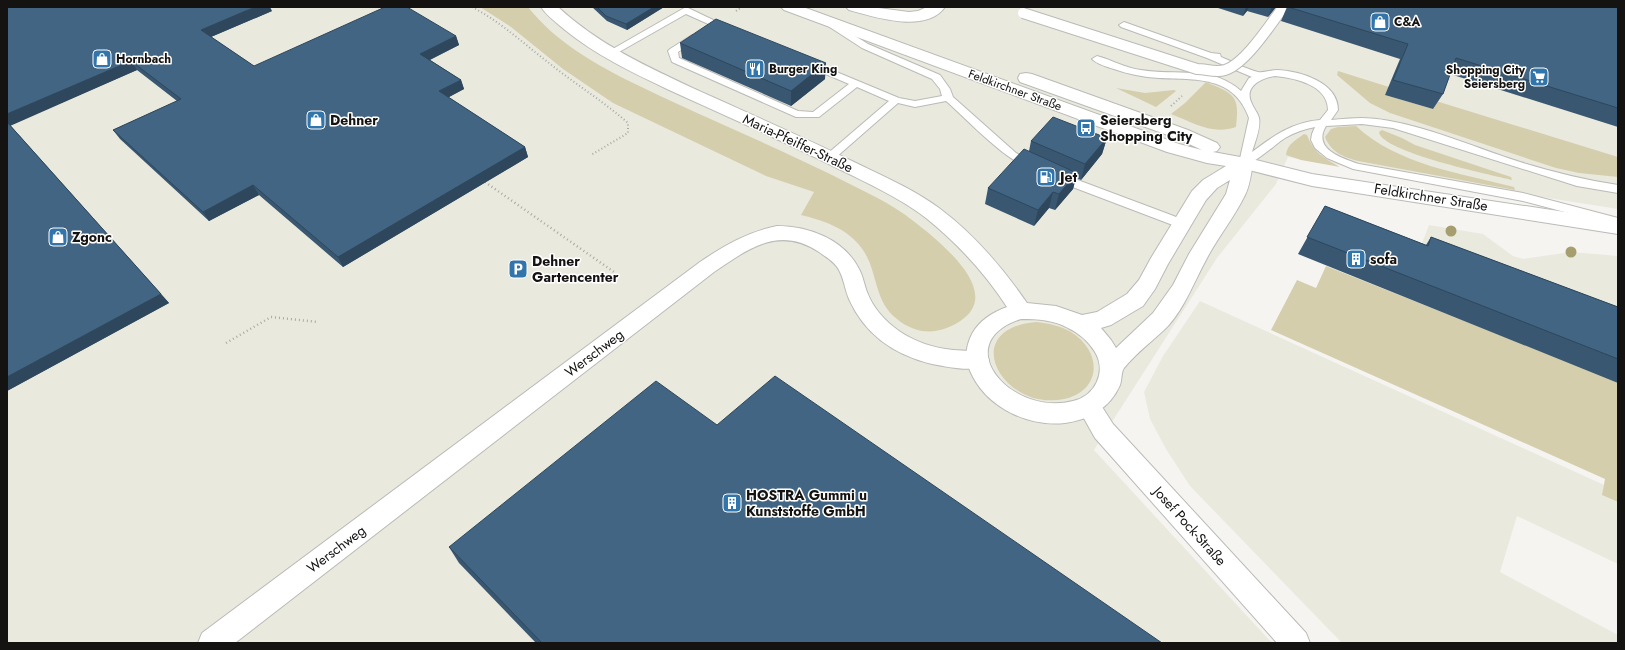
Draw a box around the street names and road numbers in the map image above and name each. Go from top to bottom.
street label: Feldkirchner Straße [966,65,1064,115]
street label: Maria-Pfeiffer-Straße [740,109,856,177]
street label: Feldkirchner Straße [1373,178,1489,216]
street label: Werschweg [560,324,628,382]
street label: Josef Pock-Straße [1148,481,1231,570]
street label: Werschweg [302,520,370,578]

